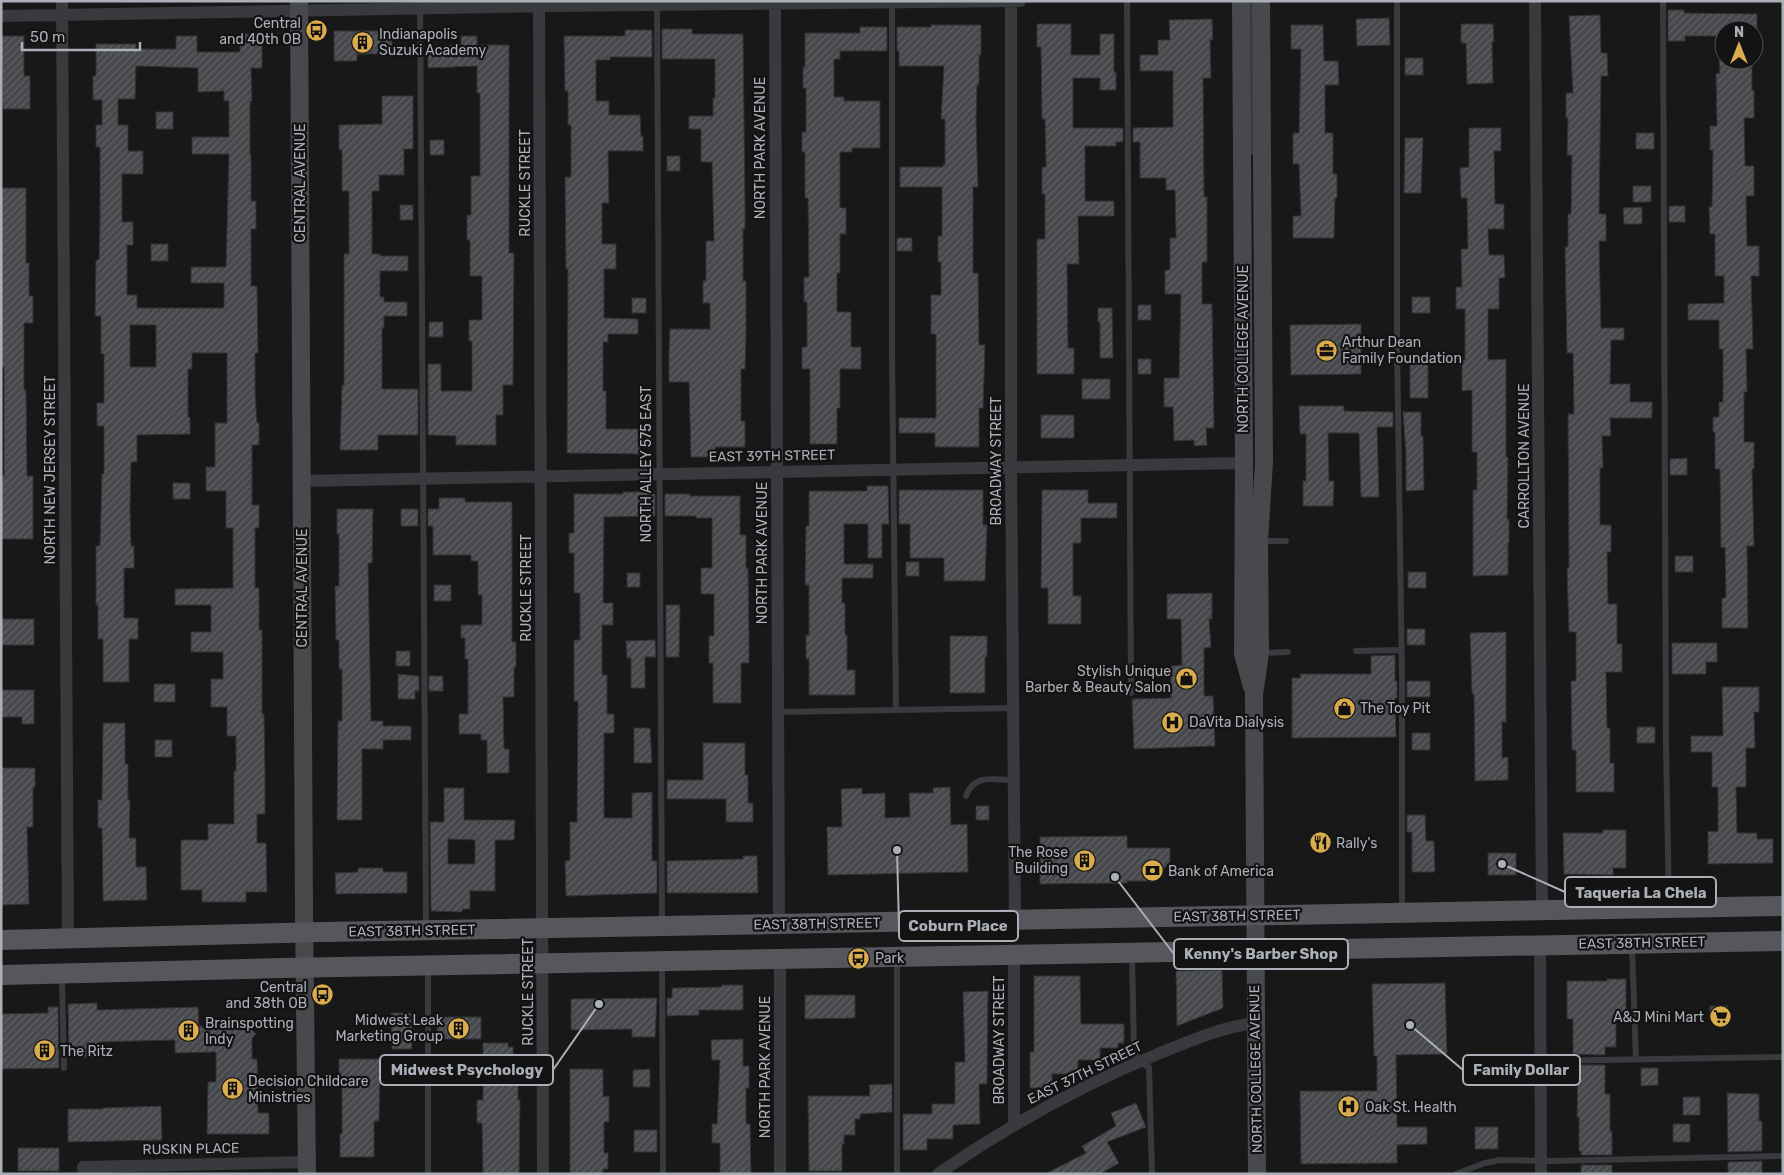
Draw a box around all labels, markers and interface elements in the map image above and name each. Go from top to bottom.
place label: Central and 40th OB [219,15,301,48]
bus stop icon: Central and 40th OB [305,19,329,43]
scale bar [22,20,140,52]
north arrow [1714,20,1764,70]
text: N [1734,24,1744,41]
place label: Indianapolis Suzuki Academy [379,26,487,59]
text: 50 m [30,28,65,46]
building icon: Indianapolis Suzuki Academy [351,30,375,54]
street label: NORTH PARK AVENUE [752,77,769,219]
street label: CENTRAL AVENUE [292,123,309,243]
street label: RUCKLE STREET [517,129,534,237]
street label: NORTH COLLEGE AVENUE [1235,265,1252,433]
place label: Arthur Dean Family Foundation [1342,334,1462,367]
office icon: Arthur Dean Family Foundation [1314,338,1338,362]
street label: NORTH NEW JERSEY STREET [42,375,59,565]
street label: CARROLLTON AVENUE [1516,383,1533,529]
street label: NORTH ALLEY 575 EAST [638,386,655,542]
street label: BROADWAY STREET [988,397,1005,525]
street label: EAST 39TH STREET [709,446,835,466]
street label: NORTH PARK AVENUE [754,482,771,624]
street label: CENTRAL AVENUE [294,528,311,648]
street label: RUCKLE STREET [518,534,535,642]
place label: Stylish Unique Barber & Beauty Salon [1025,663,1171,696]
shop icon: Stylish Unique Barber & Beauty Salon [1175,667,1199,691]
shop icon: The Toy Pit [1332,696,1356,720]
place label: The Toy Pit [1360,700,1431,717]
hospital icon: DaVita Dialysis [1161,710,1185,734]
place label: DaVita Dialysis [1189,714,1284,731]
restaurant icon: Rally's [1308,831,1332,855]
place label: Rally's [1336,835,1377,852]
place label: The Rose Building [1008,844,1068,877]
building icon: The Rose Building [1072,848,1096,872]
bank icon: Bank of America [1140,859,1164,883]
place label: Bank of America [1168,863,1274,880]
callout: Taqueria La Chela [1565,877,1716,907]
text: Taqueria La Chela [1575,884,1707,902]
street label: EAST 38TH STREET [1173,906,1301,926]
callout: Coburn Place [899,911,1018,941]
street label: EAST 38TH STREET [753,914,881,934]
text: Coburn Place [908,917,1008,935]
street label: EAST 38TH STREET [348,921,476,941]
street label: EAST 38TH STREET [1578,933,1706,953]
street label: RUCKLE STREET [520,938,537,1046]
callout: Kenny's Barber Shop [1174,939,1348,969]
text: Kenny's Barber Shop [1184,945,1338,963]
bus stop icon: Park [847,946,871,970]
place label: Park [875,950,905,967]
street label: BROADWAY STREET [991,976,1008,1104]
place label: Central and 38th OB [225,979,307,1012]
bus stop icon: Central and 38th OB [311,983,335,1007]
street label: NORTH COLLEGE AVENUE [1246,985,1266,1153]
street label: NORTH PARK AVENUE [757,996,774,1138]
supermarket icon: A&J Mini Mart [1708,1005,1732,1029]
place label: A&J Mini Mart [1613,1009,1705,1026]
place label: Midwest Leak Marketing Group [336,1012,444,1045]
place label: Brainspotting Indy [205,1015,294,1048]
building icon: Midwest Leak Marketing Group [447,1016,471,1040]
building icon: Brainspotting Indy [177,1019,201,1043]
street label: EAST 37TH STREET [1025,1038,1145,1108]
building icon: The Ritz [32,1039,56,1063]
place label: The Ritz [60,1043,113,1060]
callout: Midwest Psychology [380,1055,553,1085]
callout: Family Dollar [1463,1055,1580,1085]
text: Midwest Psychology [391,1061,543,1079]
text: Family Dollar [1473,1061,1569,1079]
place label: Decision Childcare Ministries [248,1073,369,1106]
building icon: Decision Childcare Ministries [220,1077,244,1101]
hospital icon: Oak St. Health [1337,1095,1361,1119]
place label: Oak St. Health [1365,1099,1457,1116]
street label: RUSKIN PLACE [142,1140,240,1158]

